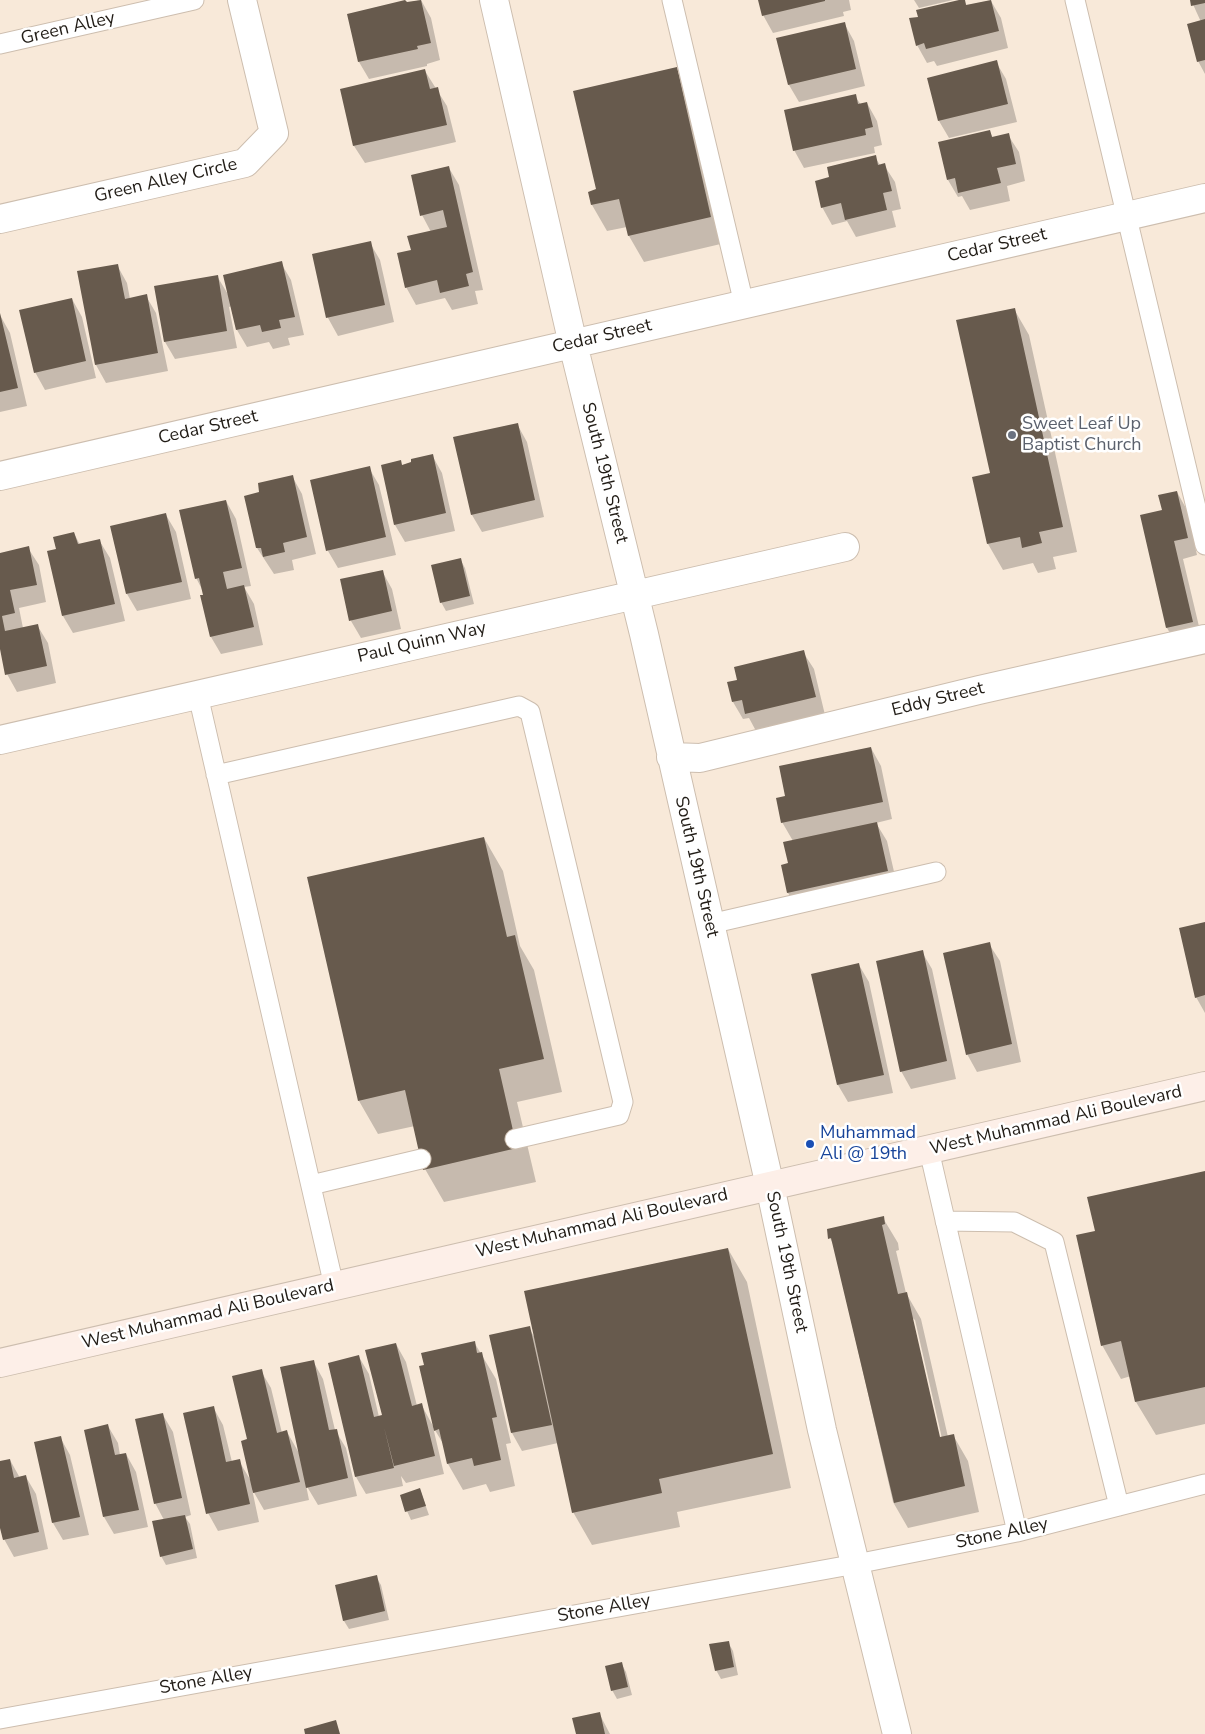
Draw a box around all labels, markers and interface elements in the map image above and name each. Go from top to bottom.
street label: Green Alley [19,8,117,50]
street label: Green Alley Circle [92,154,240,208]
street label: Cedar Street [945,224,1049,268]
street label: Cedar Street [550,315,654,359]
street label: South 19th Street [576,400,632,546]
street label: Cedar Street [156,406,260,450]
place label: Sweet Leaf Up Baptist Church [1022,414,1141,456]
marker: Sweet Leaf Up Baptist Church [1006,429,1018,441]
street label: Paul Quinn Way [356,618,488,668]
street label: Eddy Street [890,678,986,722]
street label: South 19th Street [669,794,723,940]
street label: West Muhammad Ali Boulevard [928,1081,1184,1161]
place label: Muhammad Ali @ 19th [820,1123,916,1166]
marker: Muhammad Ali @ 19th [804,1138,816,1150]
street label: West Muhammad Ali Boulevard [474,1184,730,1264]
street label: South 19th Street [760,1189,812,1335]
street label: West Muhammad Ali Boulevard [80,1275,336,1355]
street label: Stone Alley [954,1514,1050,1554]
street label: Stone Alley [556,1590,652,1628]
street label: Stone Alley [158,1662,254,1700]

